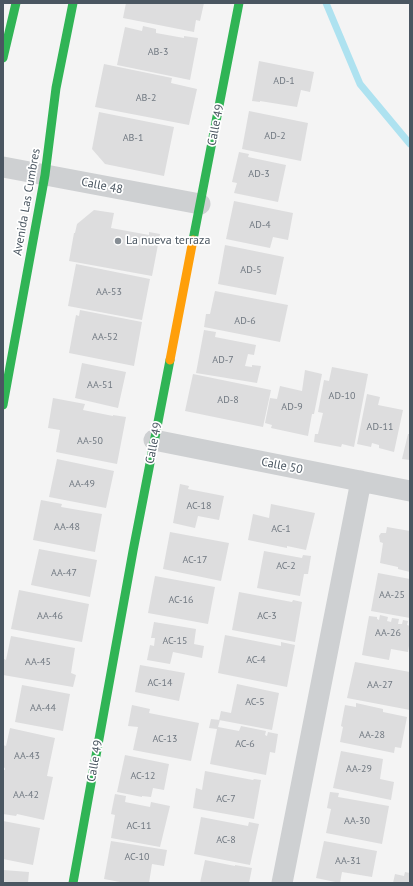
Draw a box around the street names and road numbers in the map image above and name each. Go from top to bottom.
street label: Calle 49 [205,103,227,147]
street label: Avenida Las Cumbres [10,147,44,257]
street label: Calle 48 [80,175,124,197]
street label: Calle 49 [143,421,165,465]
street label: Calle 50 [260,455,304,477]
street label: Calle 49 [84,739,106,783]

